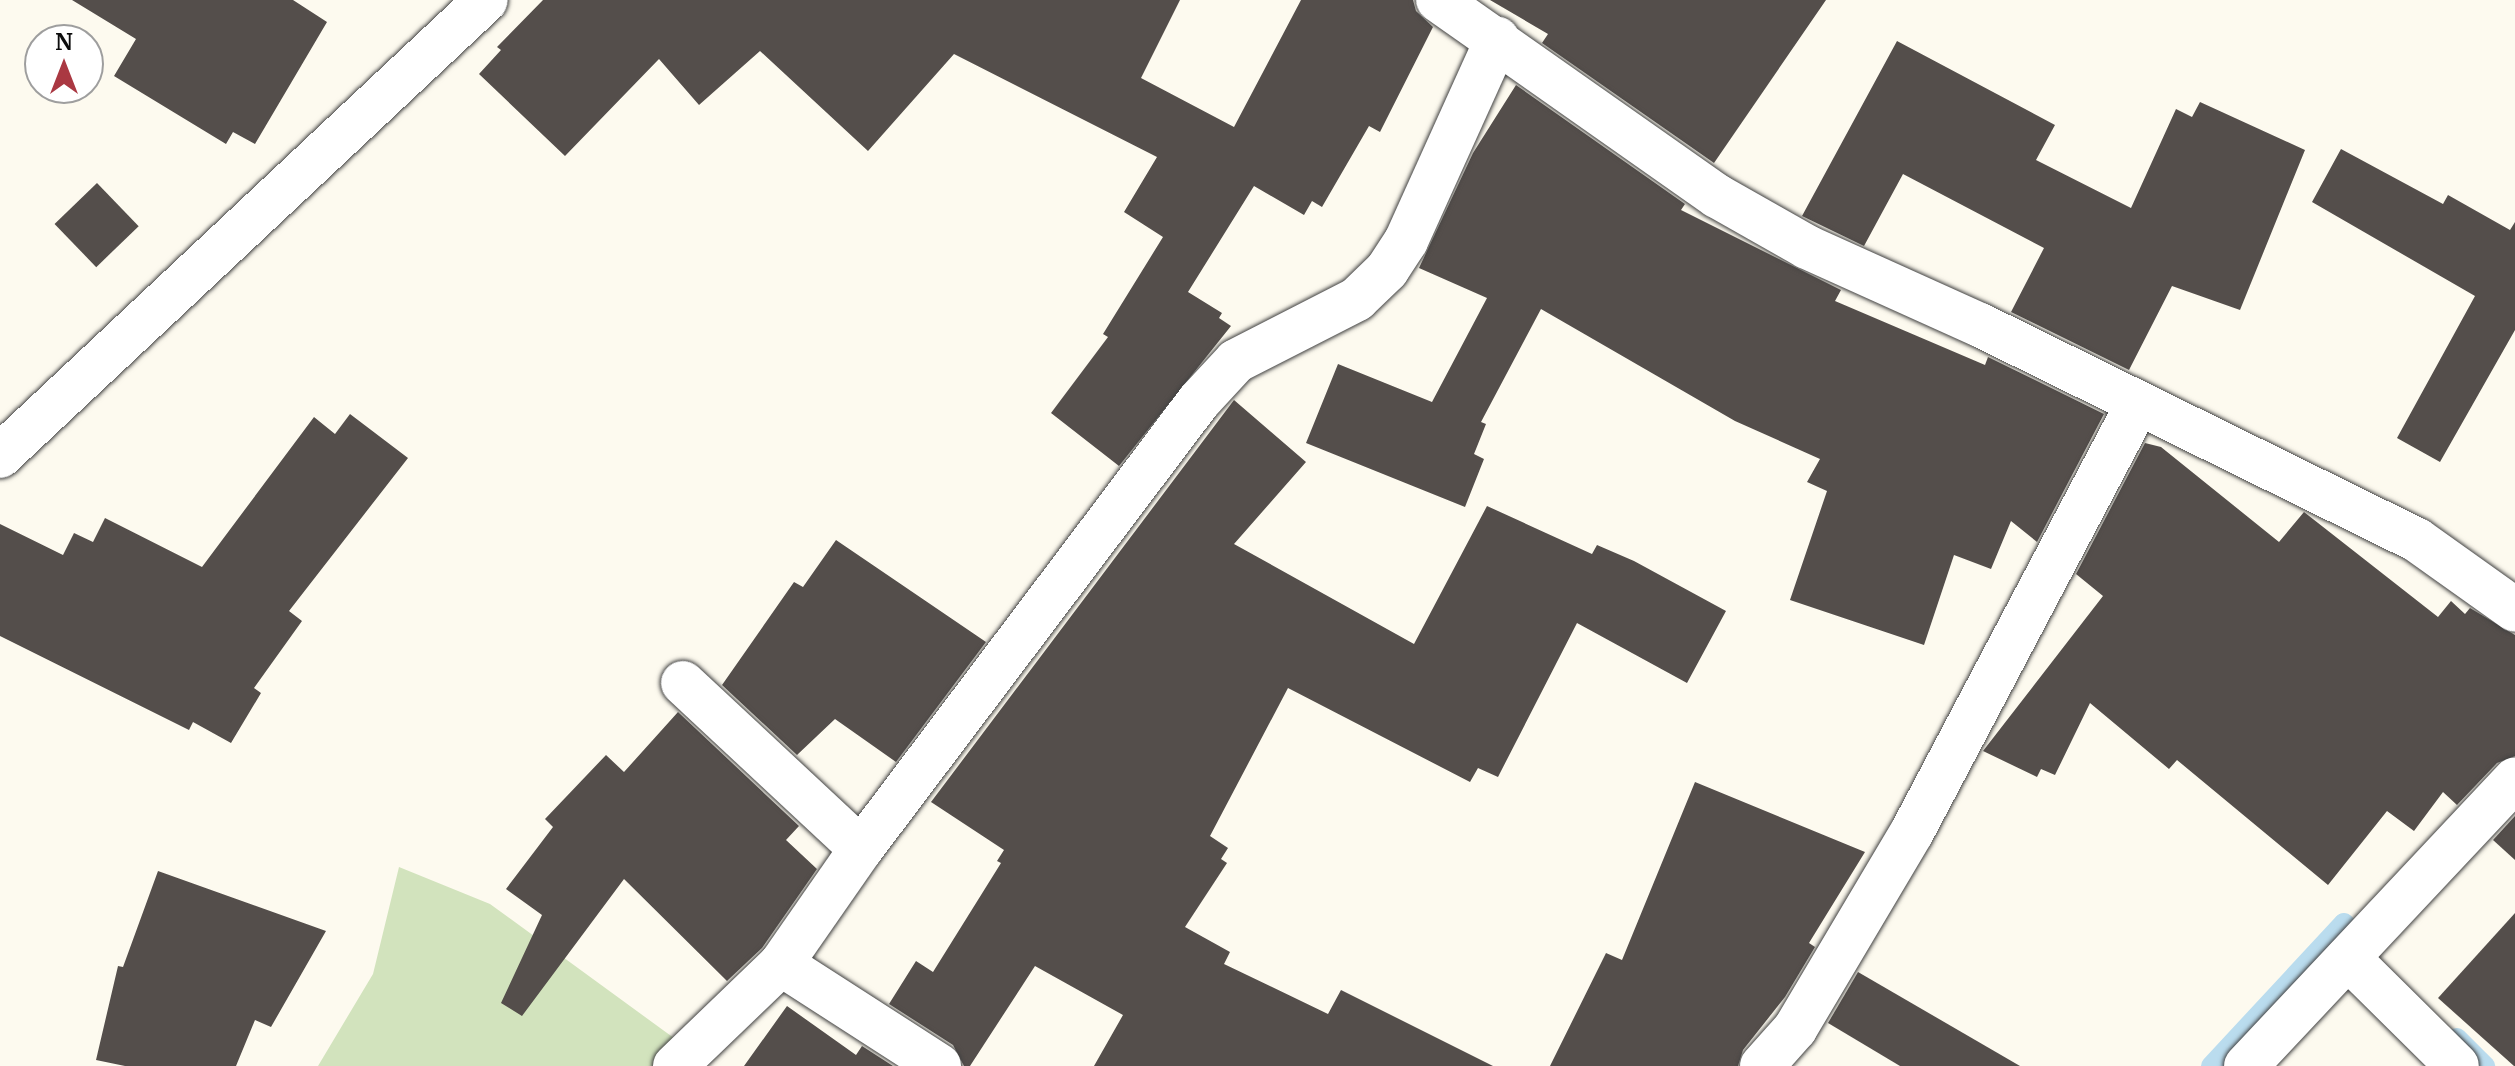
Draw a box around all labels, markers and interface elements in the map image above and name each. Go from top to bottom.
north arrow [24,24,104,104]
text: N [55,28,73,56]

